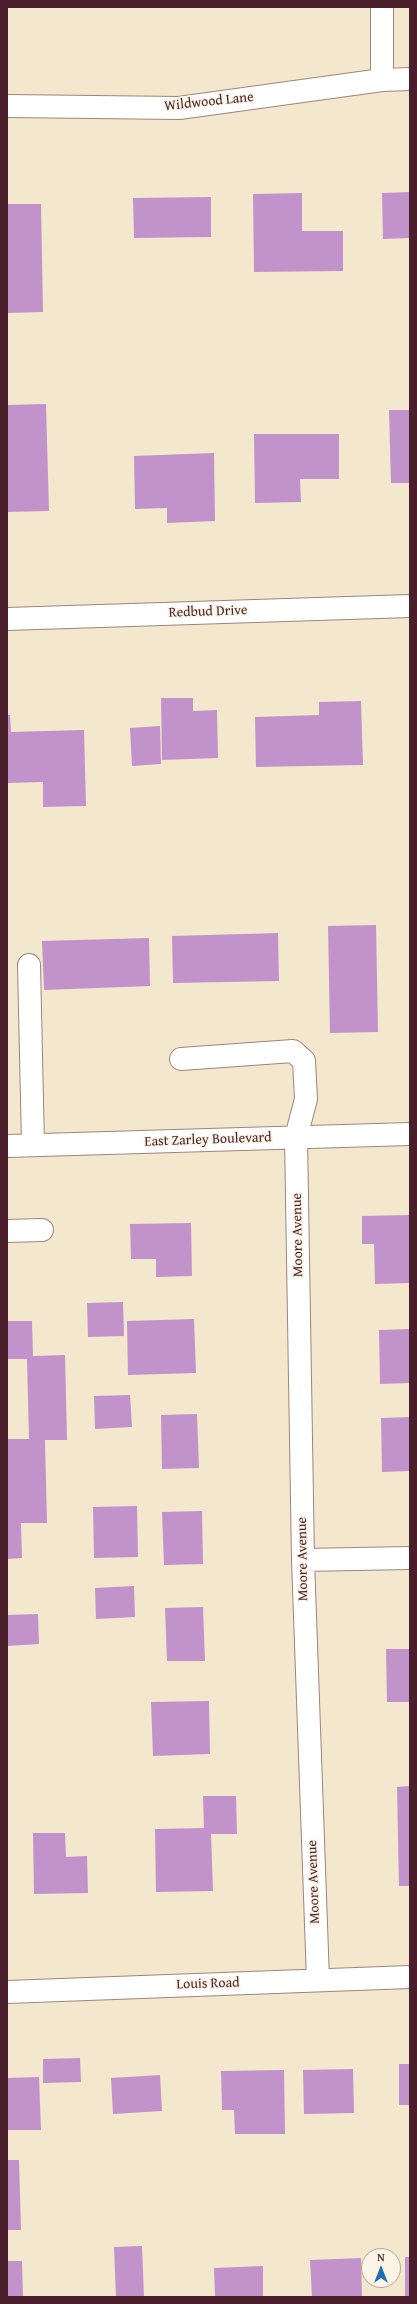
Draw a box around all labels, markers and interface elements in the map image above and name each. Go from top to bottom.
street label: Wildwood Lane [164,89,254,115]
street label: Redbud Drive [168,602,248,622]
street label: East Zarley Boulevard [144,1129,272,1151]
street label: Moore Avenue [289,1193,307,1277]
street label: Moore Avenue [294,1517,312,1601]
street label: Moore Avenue [304,1840,324,1924]
street label: Louis Road [176,1974,240,1994]
north arrow [361,2248,401,2288]
text: N [377,2249,385,2265]

